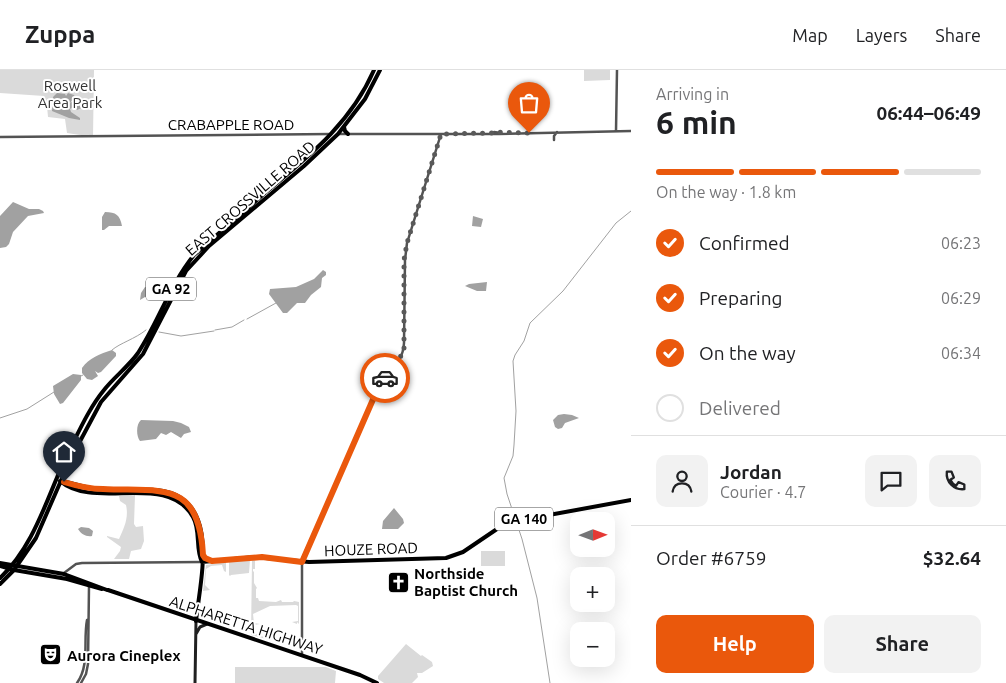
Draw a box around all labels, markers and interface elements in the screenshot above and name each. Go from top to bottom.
text: Zuppa [25,21,95,48]
text: Map [792,25,828,45]
text: Layers [856,25,907,45]
text: Share [935,25,981,45]
park label: Roswell Area Park [38,77,103,111]
pin [508,82,550,133]
text: Arriving in [656,85,729,103]
icon: bag [515,89,543,117]
text: 06:44–06:49 [876,102,981,124]
text: 6 min [656,104,737,140]
street label: CRABAPPLE ROAD [168,116,294,133]
street label: EAST CROSSVILLE ROAD [182,137,318,259]
text: On the way · 1.8 km [656,183,796,201]
icon: check [656,229,684,257]
text: Confirmed [699,232,790,254]
text: 06:23 [941,234,981,252]
road number: GA 92 [146,278,196,300]
icon: check [656,284,684,312]
text: Preparing [699,287,783,309]
text: 06:29 [941,289,981,307]
icon: check [656,339,684,367]
text: On the way [699,342,796,364]
text: 06:34 [941,344,981,362]
courier [360,353,410,403]
icon: car [371,364,399,392]
text: Delivered [699,397,781,419]
pin [43,431,85,482]
icon: home [50,438,78,466]
button: person [656,455,708,507]
button: chat [865,455,917,507]
button: phone [929,455,981,507]
text: Jordan [720,461,782,483]
text: Courier · 4.7 [720,483,806,501]
road number: GA 140 [495,508,553,530]
north arrow [570,512,615,558]
map controls [570,512,615,667]
street label: HOUZE ROAD [324,539,418,559]
text: Order #6759 [656,547,766,569]
text: $32.64 [923,547,981,569]
place label: Northside Baptist Church [414,565,518,599]
button: + [570,567,615,612]
church icon: Northside Baptist Church [386,570,410,594]
street label: ALPHARETTA HIGHWAY [168,592,325,658]
button: Help [656,615,814,673]
button: Share [824,615,981,673]
button: − [570,622,615,667]
theatre icon: Aurora Cineplex [39,643,63,667]
place label: Aurora Cineplex [67,647,181,664]

